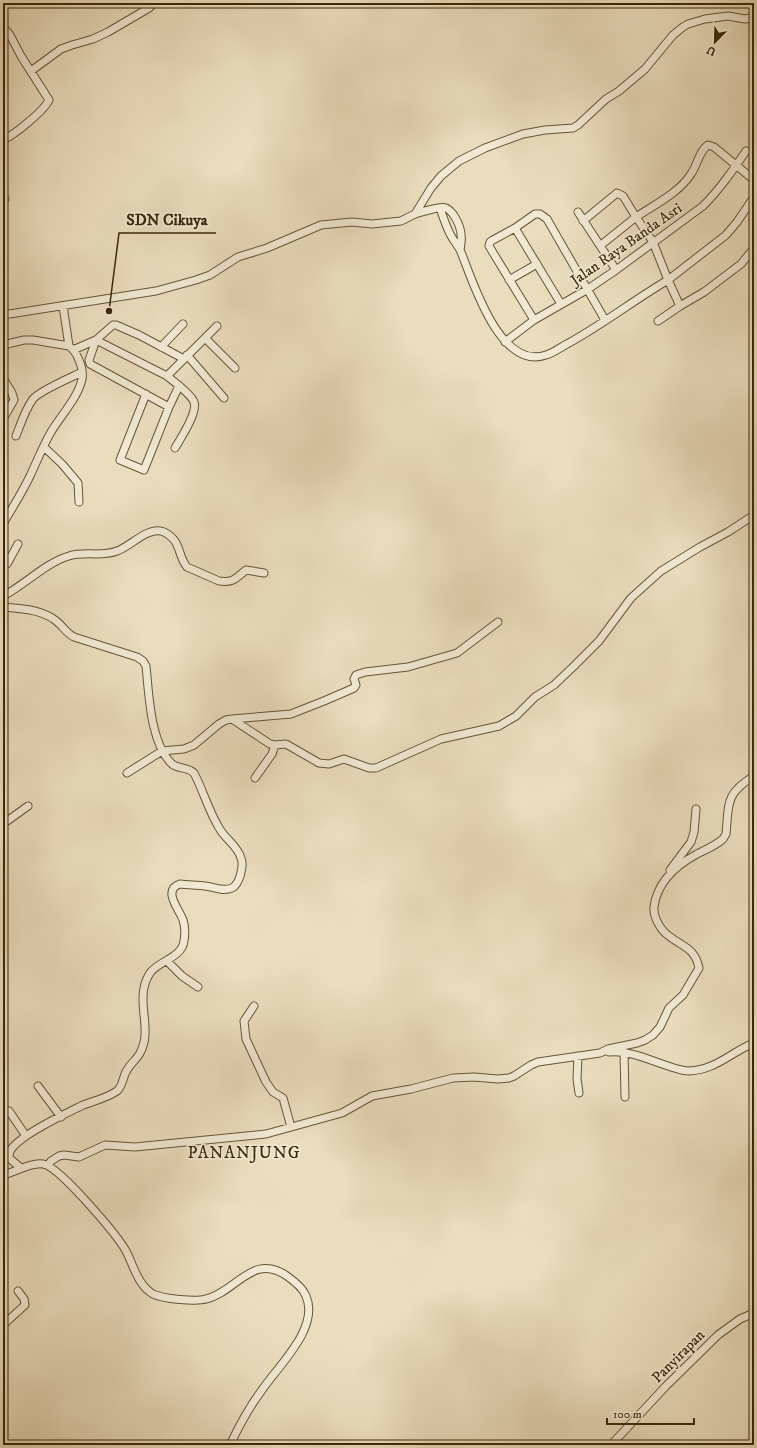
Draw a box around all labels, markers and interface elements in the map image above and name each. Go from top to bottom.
north arrow [695,22,735,62]
text: U [704,42,718,58]
street label: Jalan Raya Banda Asri [565,199,686,291]
callout: SDN Cikuya [119,205,216,233]
text: SDN Cikuya [126,210,209,230]
district label: PANANJUNG [187,1142,301,1164]
street label: Panyirapan [648,1326,709,1387]
scale bar [607,1400,694,1426]
text: 100 m [613,1407,642,1422]

